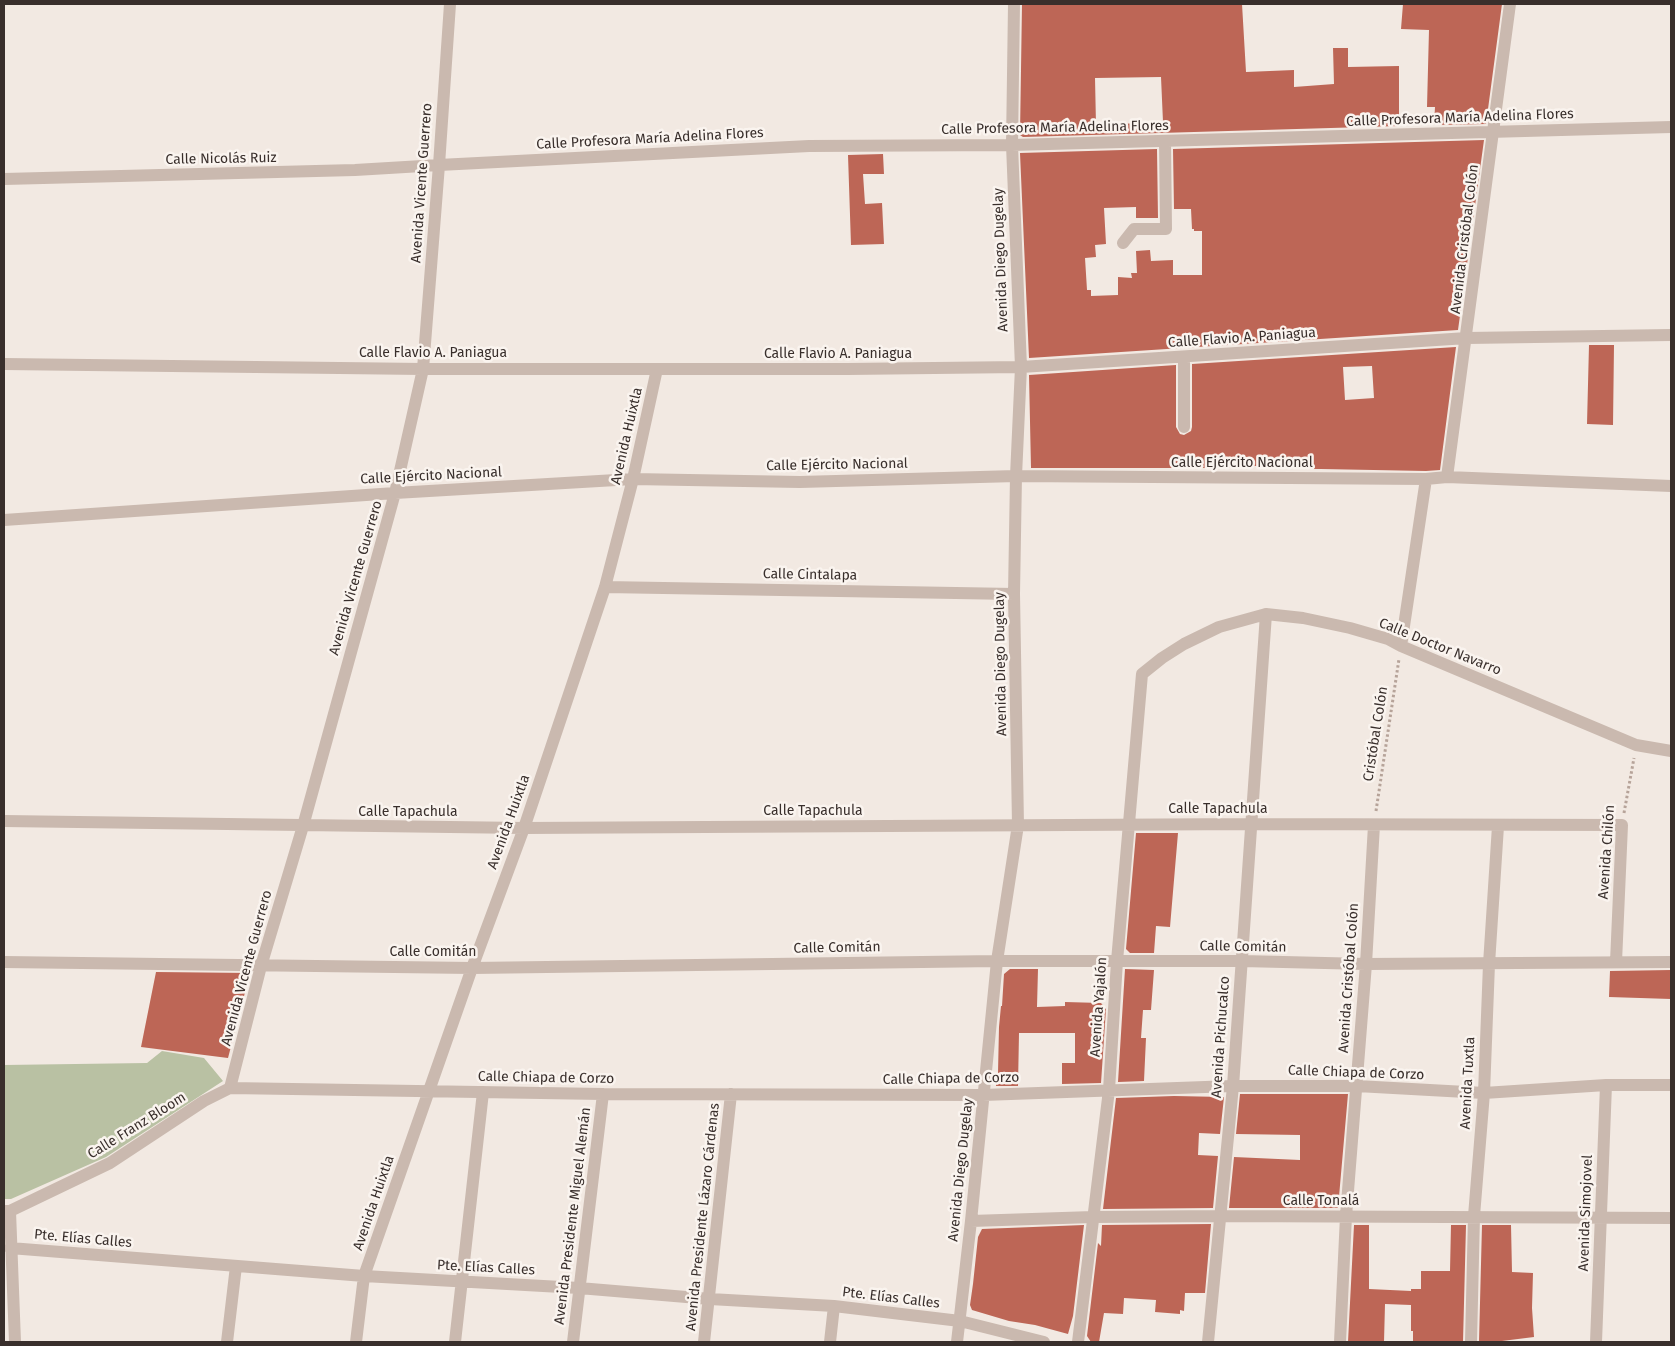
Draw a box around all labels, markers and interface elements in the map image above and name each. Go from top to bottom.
street label: Avenida Vicente Guerrero [408,102,436,264]
street label: Calle Profesora María Adelina Flores [1346,106,1574,130]
street label: Calle Profesora María Adelina Flores [941,118,1169,138]
street label: Calle Profesora María Adelina Flores [536,125,764,153]
street label: Calle Nicolás Ruiz [165,150,277,168]
street label: Avenida Cristóbal Colón [1447,163,1483,315]
street label: Avenida Diego Dugelay [990,188,1012,332]
street label: Calle Flavio A. Paniagua [1167,324,1317,352]
street label: Calle Flavio A. Paniagua [359,345,507,361]
street label: Calle Flavio A. Paniagua [764,346,912,362]
street label: Avenida Huixtla [608,386,646,486]
street label: Calle Ejército Nacional [766,455,908,475]
street label: Calle Ejército Nacional [1171,455,1313,471]
street label: Calle Ejército Nacional [360,464,502,488]
street label: Avenida Vicente Guerrero [326,499,386,657]
street label: Calle Cintalapa [763,566,857,584]
street label: Avenida Diego Dugelay [991,592,1011,736]
street label: Calle Doctor Navarro [1376,615,1504,679]
street label: Cristóbal Colón [1360,685,1392,783]
street label: Avenida Huixtla [484,772,534,872]
street label: Calle Tapachula [1168,801,1268,817]
street label: Calle Tapachula [763,803,863,819]
street label: Calle Tapachula [358,804,458,820]
street label: Avenida Chilón [1595,804,1619,900]
street label: Avenida Vicente Guerrero [218,888,276,1048]
street label: Avenida Cristóbal Colón [1335,902,1363,1054]
street label: Calle Comitán [1199,938,1287,956]
street label: Calle Comitán [793,939,881,957]
street label: Calle Comitán [389,944,477,960]
street label: Avenida Yajalón [1087,956,1111,1058]
street label: Avenida Pichucalco [1208,976,1234,1098]
street label: Avenida Tuxtla [1457,1036,1479,1130]
street label: Calle Chiapa de Corzo [1287,1062,1425,1084]
street label: Calle Chiapa de Corzo [478,1068,614,1088]
street label: Calle Chiapa de Corzo [883,1069,1019,1089]
street label: Calle Franz Bloom [85,1089,189,1163]
street label: Avenida Diego Dugelay [945,1097,977,1243]
street label: Avenida Presidente Lázaro Cárdenas [683,1102,723,1332]
street label: Avenida Presidente Miguel Alemán [551,1106,595,1326]
street label: Avenida Huixtla [350,1153,398,1253]
street label: Avenida Simojovel [1576,1154,1596,1272]
street label: Calle Tonalá [1283,1193,1359,1209]
street label: Pte. Elías Calles [33,1226,133,1252]
street label: Pte. Elías Calles [437,1257,535,1279]
street label: Pte. Elías Calles [841,1284,941,1312]

